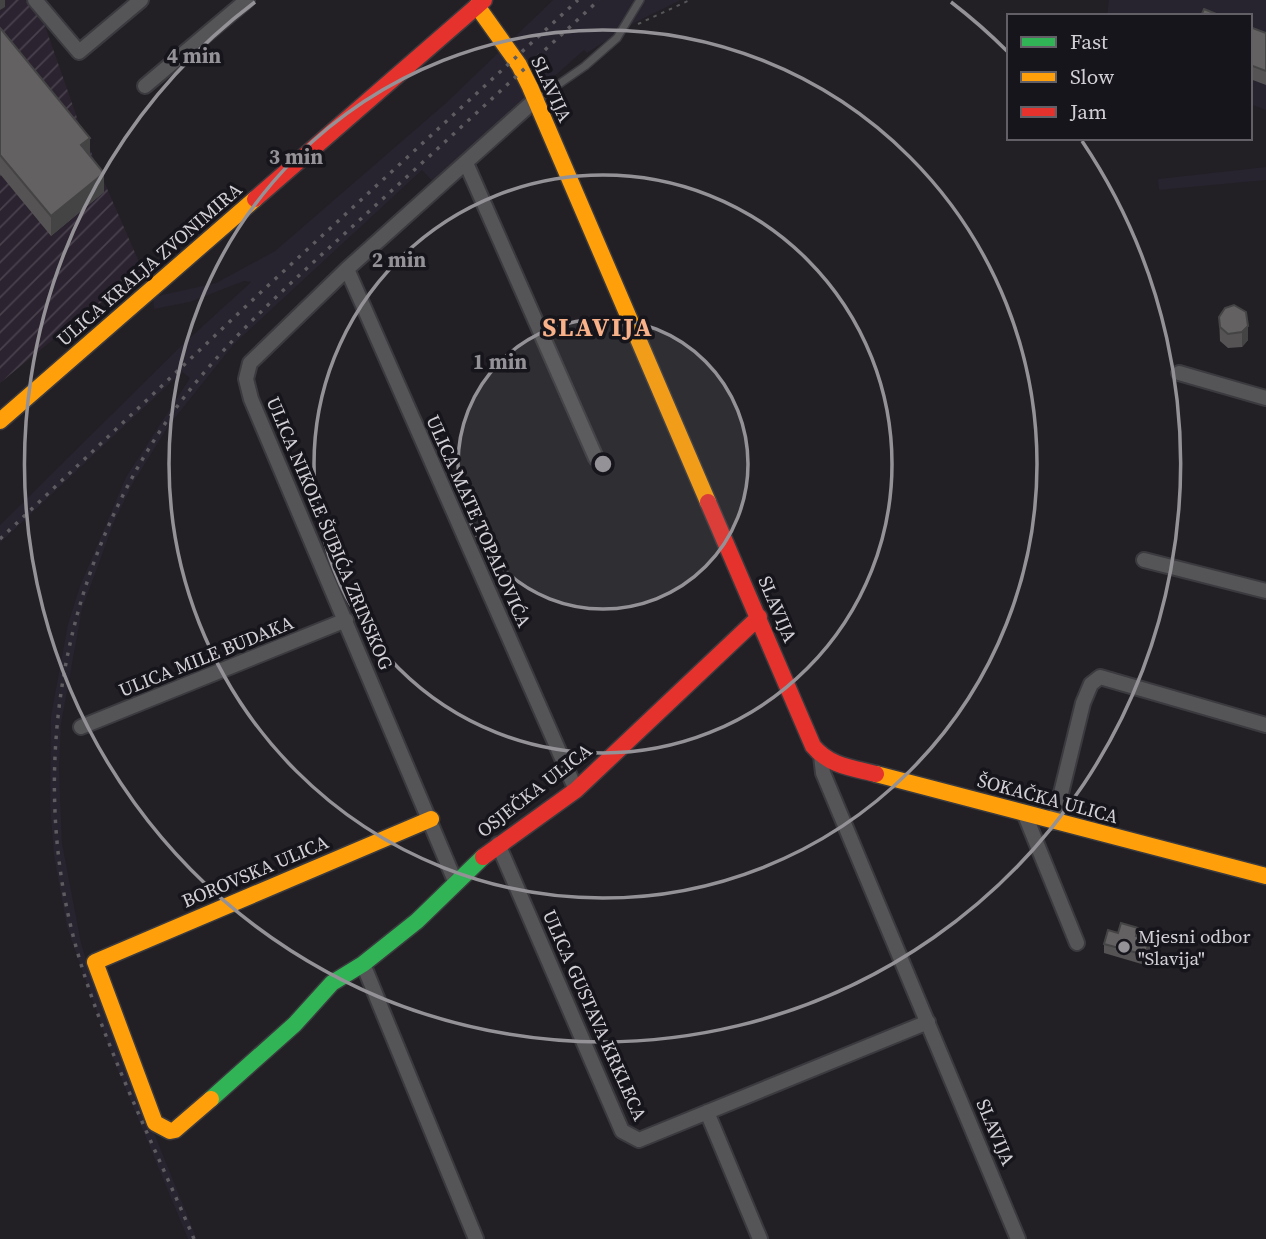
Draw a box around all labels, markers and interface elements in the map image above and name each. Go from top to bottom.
legend [1007,14,1252,140]
text: Fast [1070,27,1108,56]
text: 4 min [167,41,221,70]
street label: SLAVIJA [525,52,579,127]
text: Slow [1070,62,1114,91]
text: Jam [1069,97,1107,126]
text: 3 min [269,142,323,171]
street label: ULICA KRALJA ZVONIMIRA [51,176,247,352]
text: 2 min [372,245,426,274]
district label: SLAVIJA [542,309,654,345]
text: 1 min [473,347,527,376]
street label: ULICA NIKOLE ŠUBIĆA ZRINSKOG [261,392,399,674]
street label: ULICA MATE TOPALOVIĆA [420,411,538,632]
centre of rings [591,452,615,476]
street label: SLAVIJA [752,572,804,647]
street label: ULICA MILE BUDAKA [115,609,298,703]
street label: OSJEČKA ULICA [471,737,597,843]
street label: ŠOKAČKA ULICA [975,767,1122,829]
street label: BOROVSKA ULICA [178,828,333,914]
street label: ULICA GUSTAVA KRKLECA [537,905,653,1125]
place label: Mjesni odbor "Slavija" [1138,923,1251,971]
marker: Mjesni odbor "Slavija" [1116,939,1132,955]
street label: SLAVIJA [970,1095,1022,1170]

